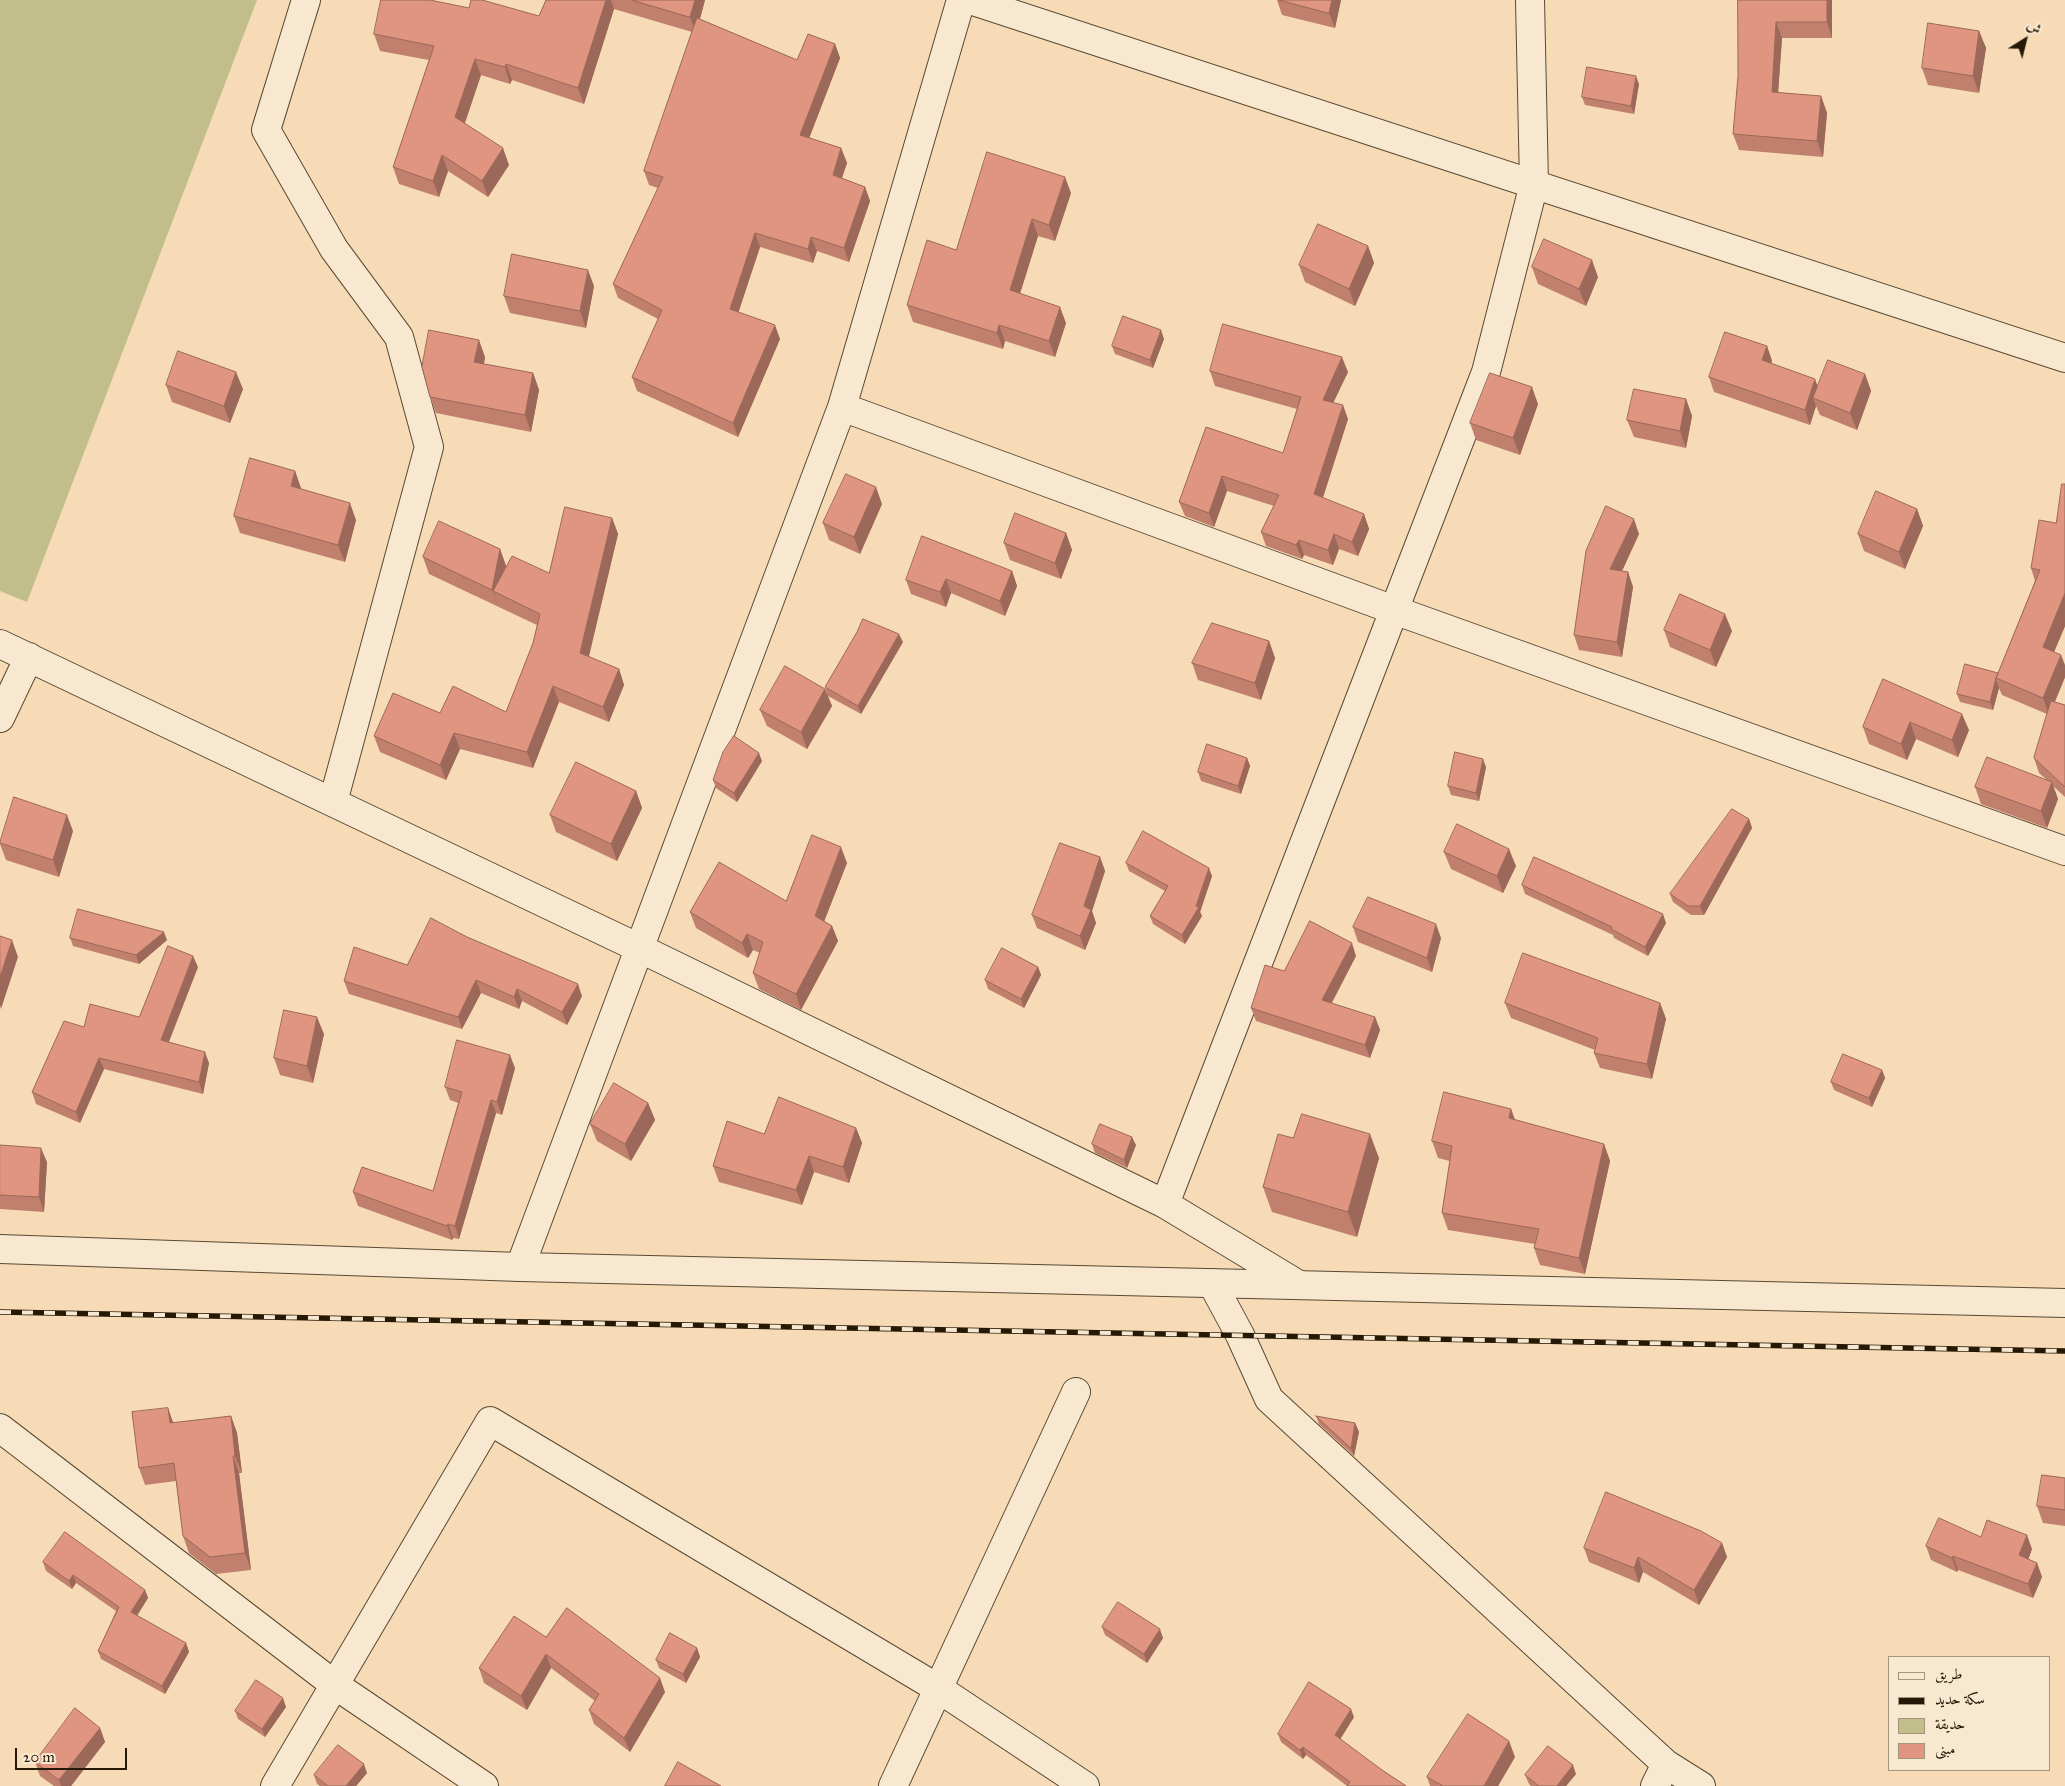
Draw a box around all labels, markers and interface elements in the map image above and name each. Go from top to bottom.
north arrow [2000,15,2050,65]
text: ش [2023,16,2045,38]
legend [1888,1656,2050,1771]
text: طريق [1935,1665,1962,1683]
text: سكة حديد [1935,1690,1985,1708]
text: حديقة [1935,1715,1965,1733]
scale bar [18,1738,130,1770]
text: مبنى [1935,1740,1955,1758]
text: 20 m [23,1748,55,1766]

